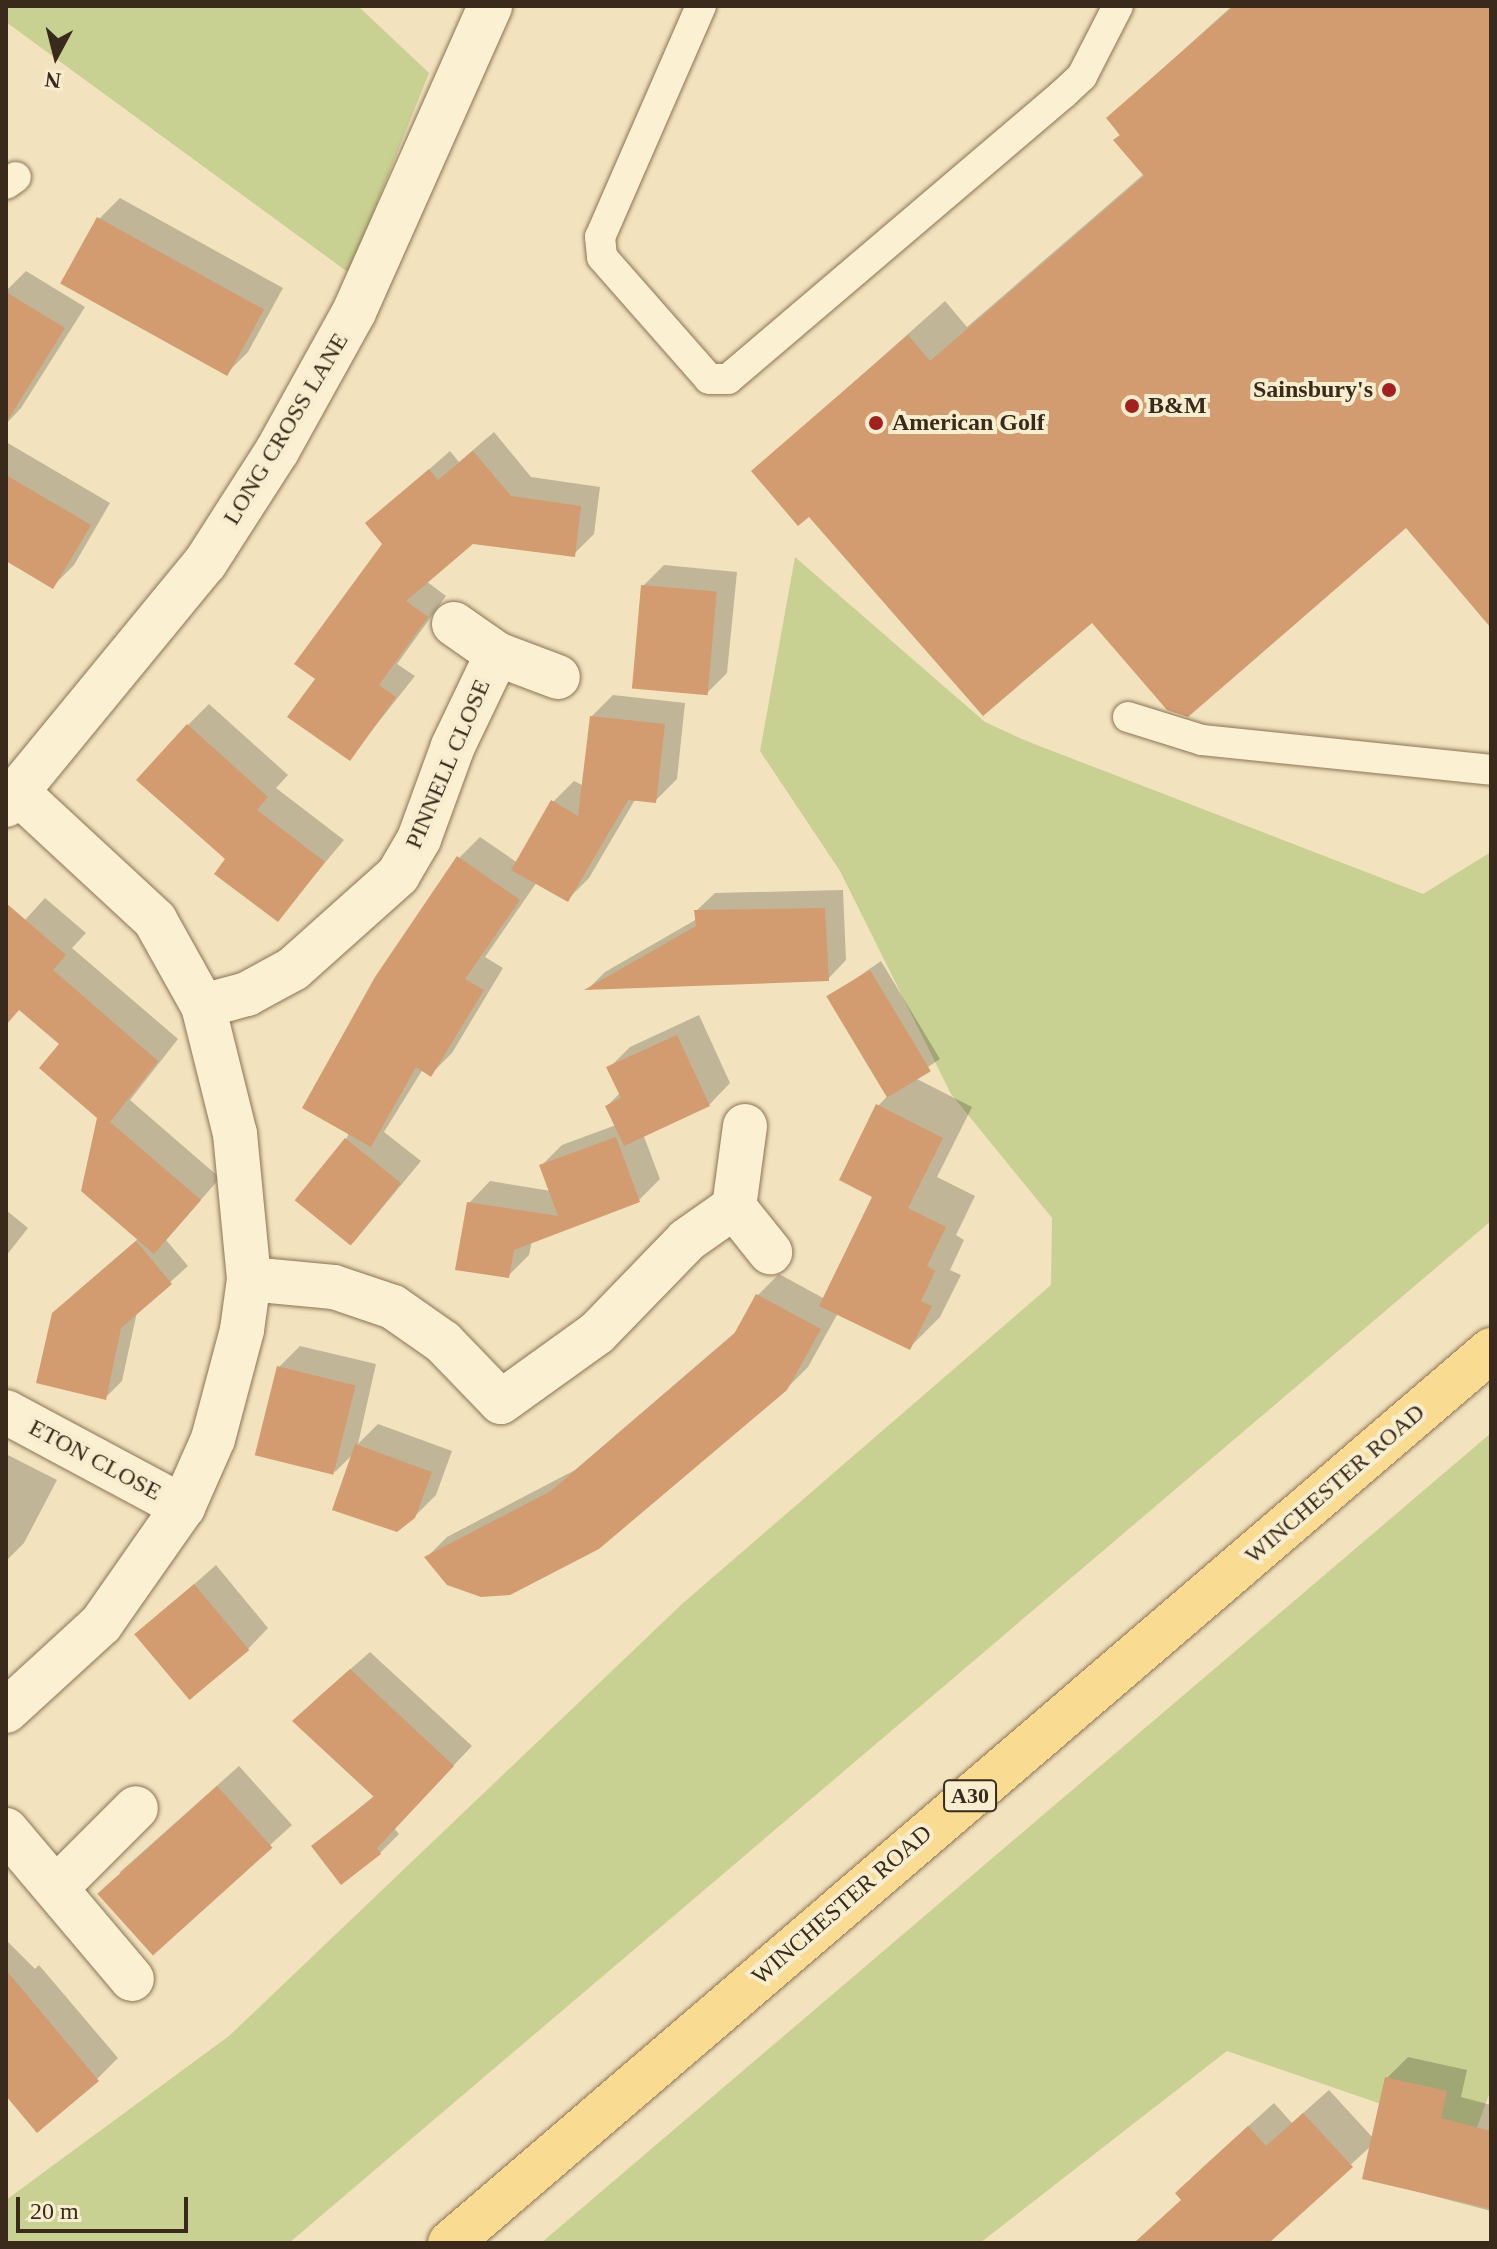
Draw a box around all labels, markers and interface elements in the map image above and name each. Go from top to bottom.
north arrow [16,16,96,96]
text: N [44,67,62,94]
street label: LONG CROSS LANE [217,328,355,530]
place label: Sainsbury's [1253,376,1373,404]
marker: Sainsbury's [1380,381,1398,399]
place label: B&M [1148,392,1207,420]
marker: B&M [1123,397,1141,415]
place label: American Golf [892,409,1045,437]
marker: American Golf [867,414,885,432]
street label: PINNELL CLOSE [399,675,497,853]
street label: WINCHESTER ROAD [1239,1398,1431,1570]
street label: ETON CLOSE [24,1413,166,1507]
road number: A30 [942,1778,998,1814]
street label: WINCHESTER ROAD [746,1819,938,1991]
scale bar [20,2181,192,2231]
text: 20 m [30,2198,79,2224]

